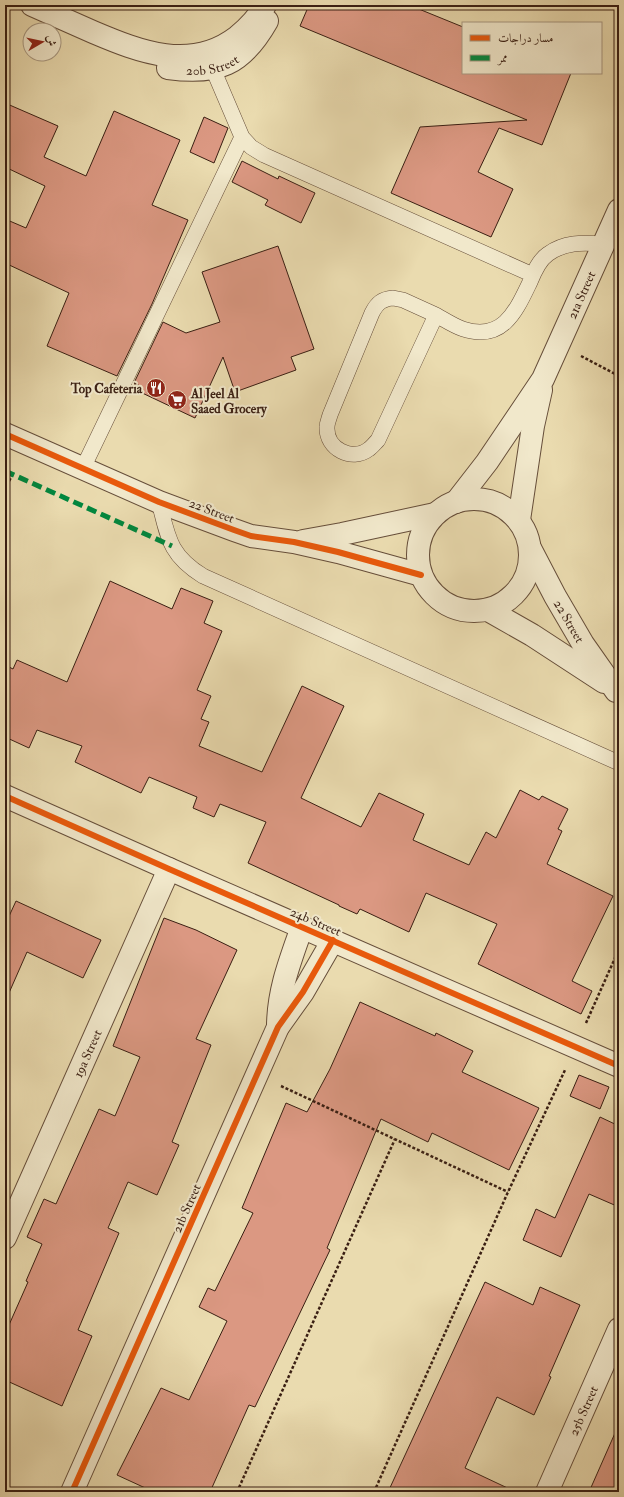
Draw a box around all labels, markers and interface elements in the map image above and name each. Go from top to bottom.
north arrow [22,22,62,62]
legend [462,22,602,74]
text: مسار دراجات [498,31,553,46]
text: ش [44,34,59,47]
text: ممر [496,51,508,66]
street label: 20b Street [186,52,242,79]
street label: 21a Street [564,269,599,322]
restaurant icon: Top Cafeteria [145,377,167,399]
place label: Top Cafeteria [70,381,143,398]
place label: Al Jeel Al Saaed Grocery [190,386,268,418]
supermarket icon: Al Jeel Al Saaed Grocery [166,389,188,411]
street label: 22 Street [187,495,237,527]
street label: 22 Street [550,597,588,646]
street label: 24b Street [288,904,344,940]
street label: 19a Street [70,1027,106,1080]
street label: 21b Street [169,1182,205,1235]
street label: 25b Street [566,1384,602,1438]

